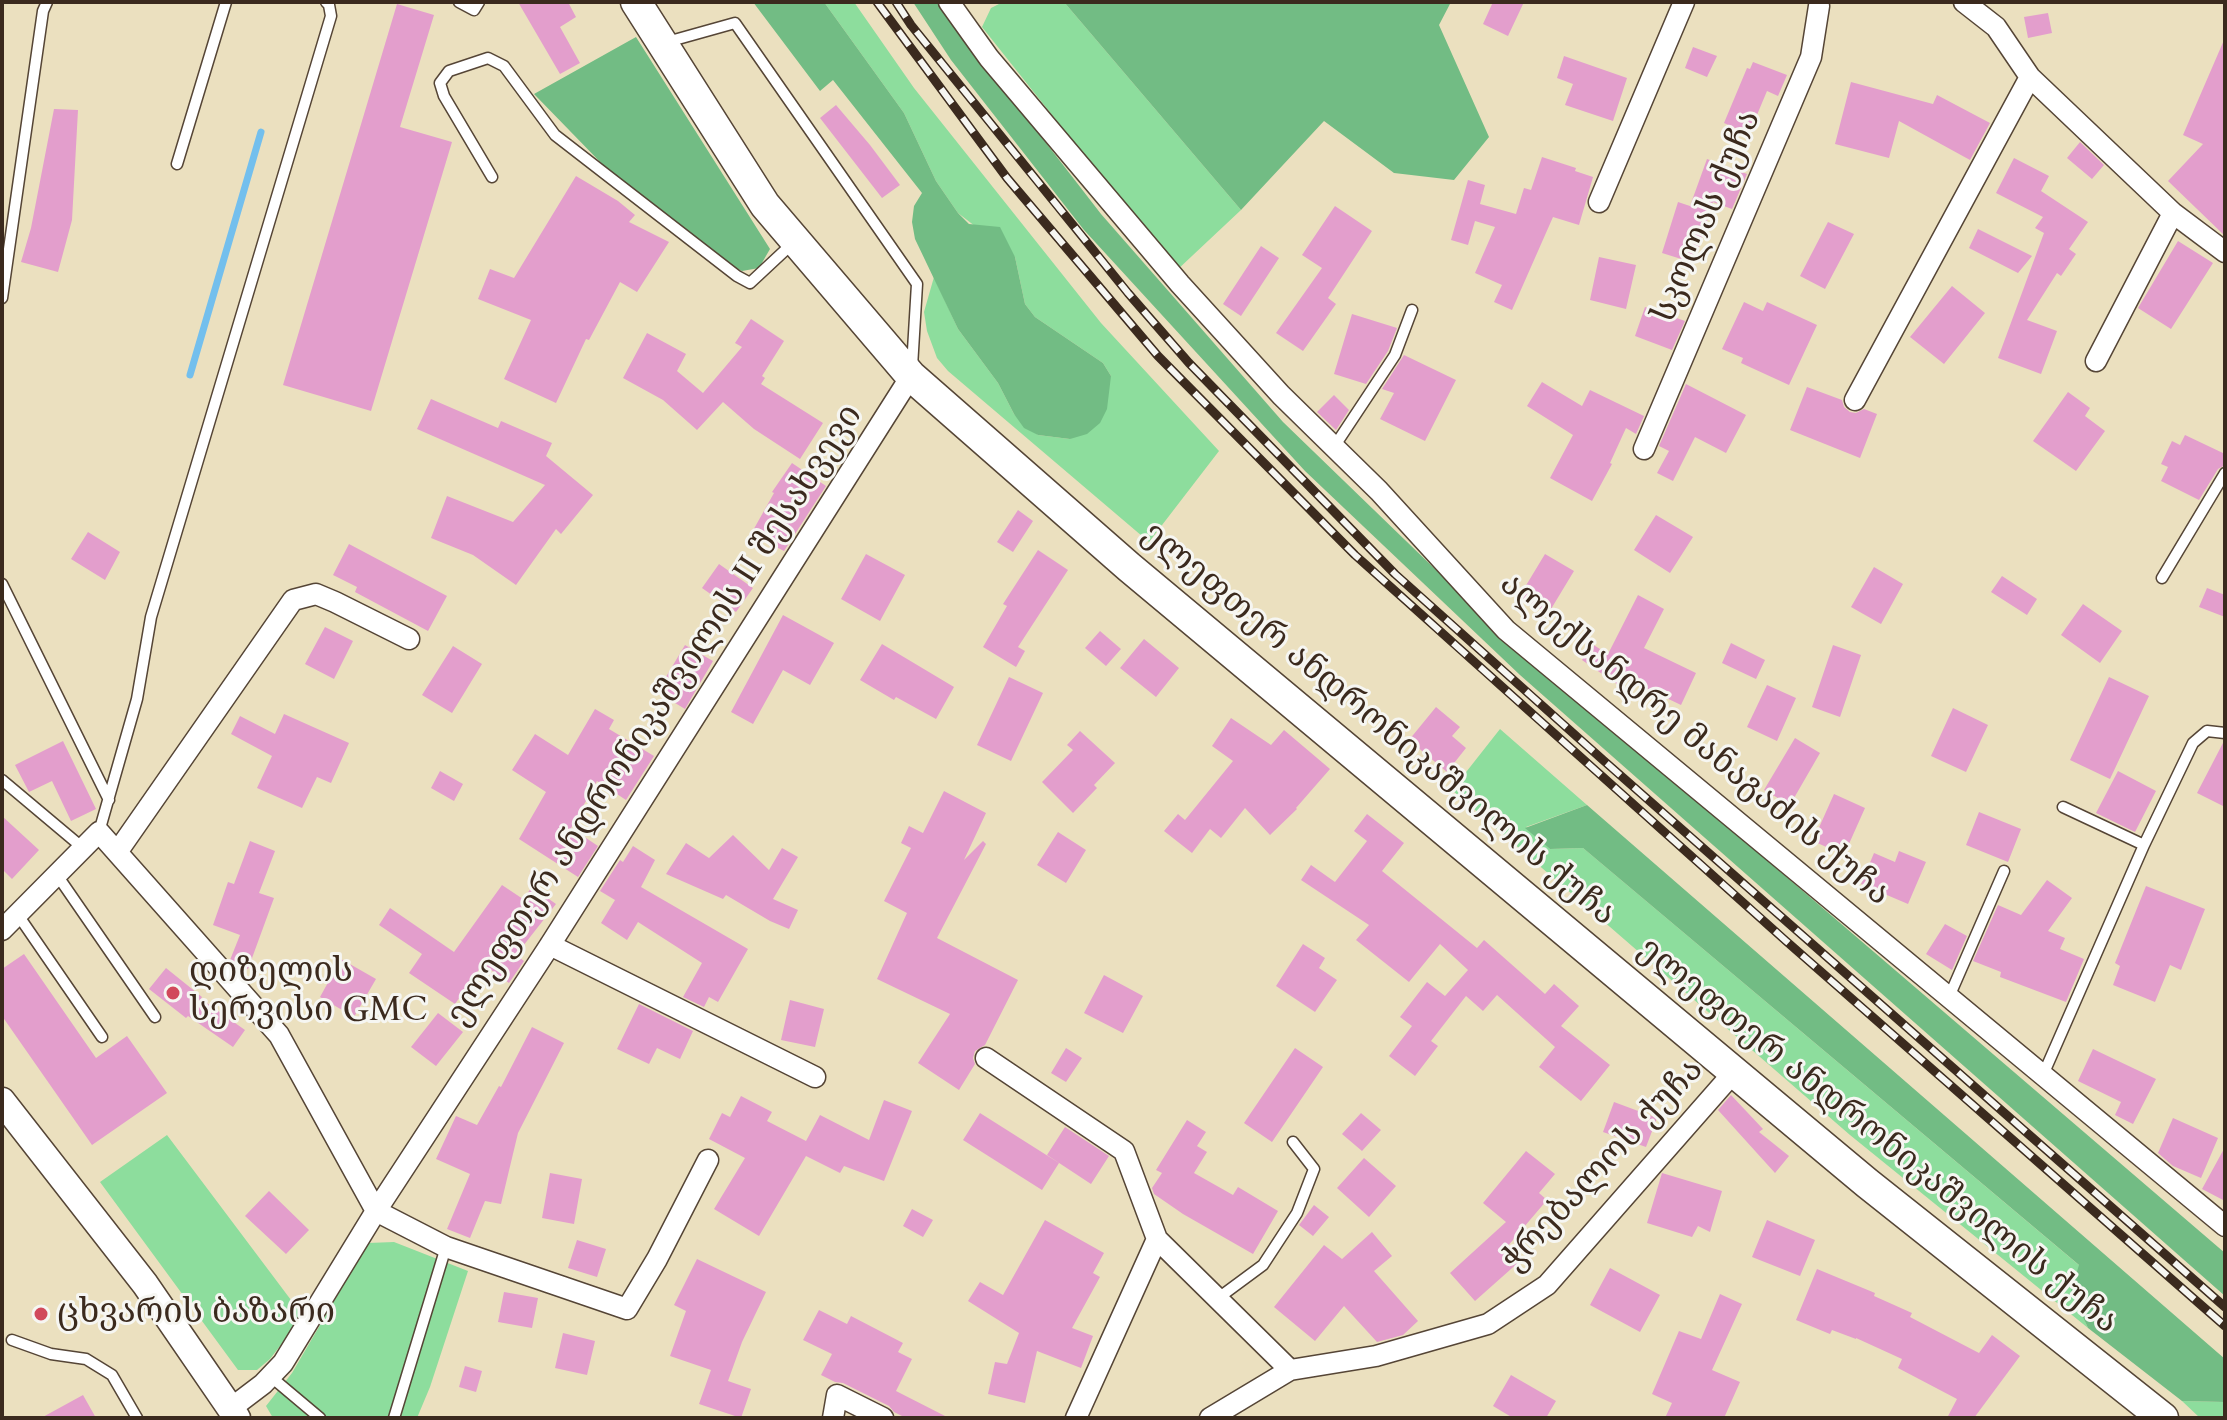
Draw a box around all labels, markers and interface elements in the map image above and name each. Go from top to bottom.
street label: სკოლას ქუჩა [1645,105,1771,329]
street label: ელეფთერ ანდრონიკაშვილის II შესახვევი [440,398,872,1034]
street label: ელეფთერ ანდრონიკაშვილის ქუჩა [1133,515,1623,935]
street label: ალექსანდრე მანაგაძის ქუჩა [1490,564,1898,916]
street label: ელეფთერ ანდრონიკაშვილის ქუჩა [1629,930,2125,1344]
place label: დიზელის სერვისი GMC [189,953,427,1032]
marker: დიზელის სერვისი GMC [164,984,182,1002]
street label: ჭრებალოს ქუჩა [1495,1051,1713,1281]
place label: ცხვარის ბაზარი [57,1294,335,1334]
marker: ცხვარის ბაზარი [32,1305,50,1323]

